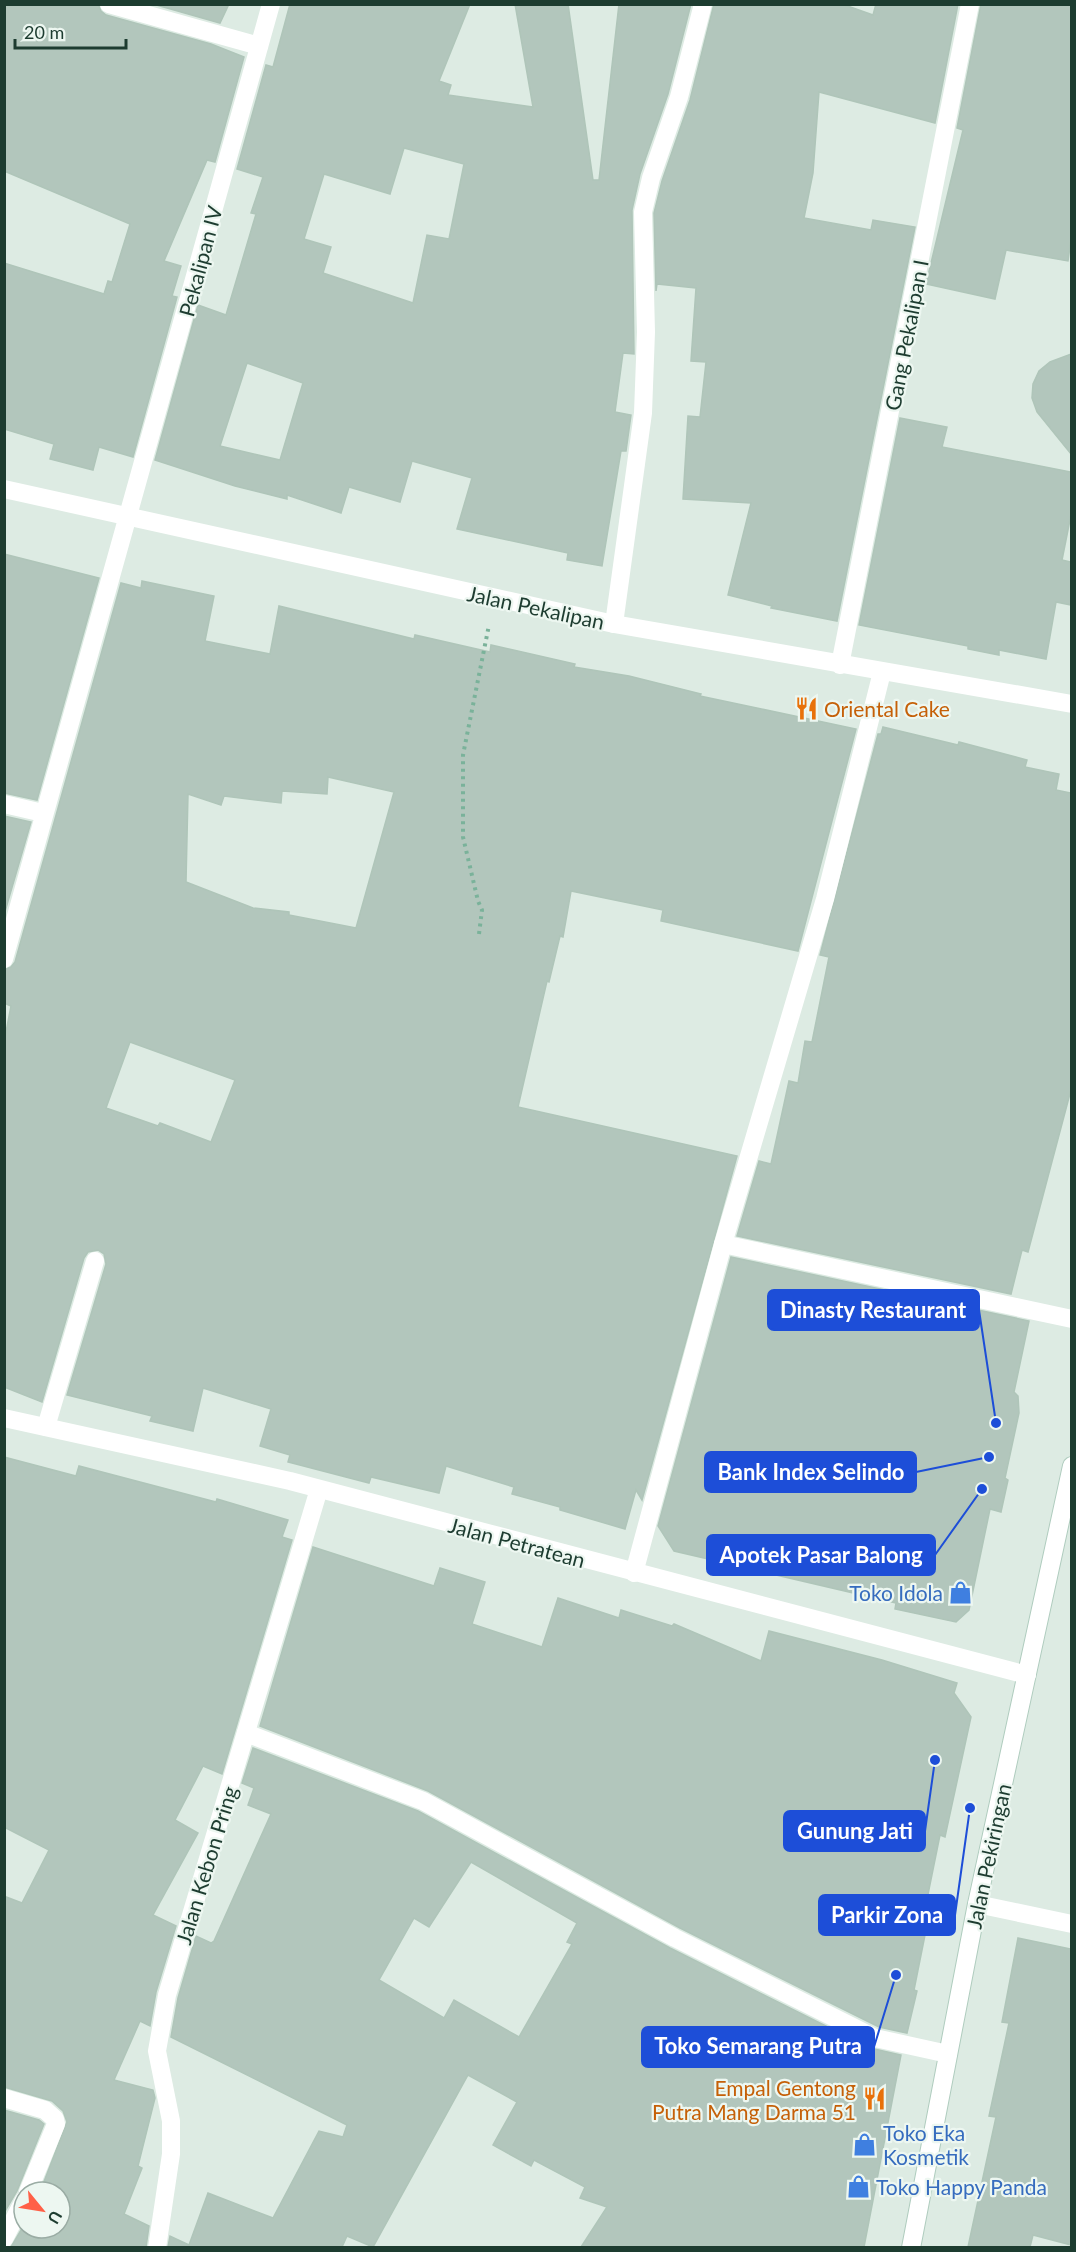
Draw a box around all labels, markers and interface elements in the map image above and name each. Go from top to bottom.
scale bar [15,12,126,50]
text: 20 m [24,21,64,43]
street label: Pekalipan IV [173,202,227,319]
street label: Gang Pekalipan I [879,257,933,413]
street label: Jalan Pekalipan [465,580,607,634]
restaurant icon: Oriental Cake [793,695,819,721]
place label: Oriental Cake [824,696,950,721]
callout: Dinasty Restaurant [768,1290,979,1330]
text: Dinasty Restaurant [780,1296,967,1323]
callout: Bank Index Selindo [705,1452,916,1492]
text: Bank Index Selindo [717,1458,905,1485]
street label: Jalan Petratean [446,1512,588,1572]
callout: Apotek Pasar Balong [707,1535,935,1575]
text: Apotek Pasar Balong [718,1541,923,1568]
shop icon: Toko Idola [948,1579,974,1605]
place label: Toko Idola [849,1580,943,1605]
street label: Jalan Pekiringan [960,1781,1016,1931]
street label: Jalan Kebon Pring [170,1783,242,1947]
callout: Gunung Jati [784,1811,925,1851]
text: Gunung Jati [797,1817,913,1844]
callout: Parkir Zona [819,1895,955,1935]
text: Parkir Zona [831,1901,943,1928]
callout: Toko Semarang Putra [642,2027,874,2067]
text: Toko Semarang Putra [654,2032,862,2059]
place label: Empal Gentong Putra Mang Darma 51 [652,2075,856,2124]
restaurant icon: Empal Gentong Putra Mang Darma 51 [861,2086,887,2112]
place label: Toko Eka Kosmetik [883,2120,969,2169]
shop icon: Toko Eka Kosmetik [852,2131,878,2157]
shop icon: Toko Happy Panda [845,2173,871,2199]
place label: Toko Happy Panda [876,2174,1047,2199]
north arrow [12,2180,72,2240]
text: U [44,2208,67,2228]

